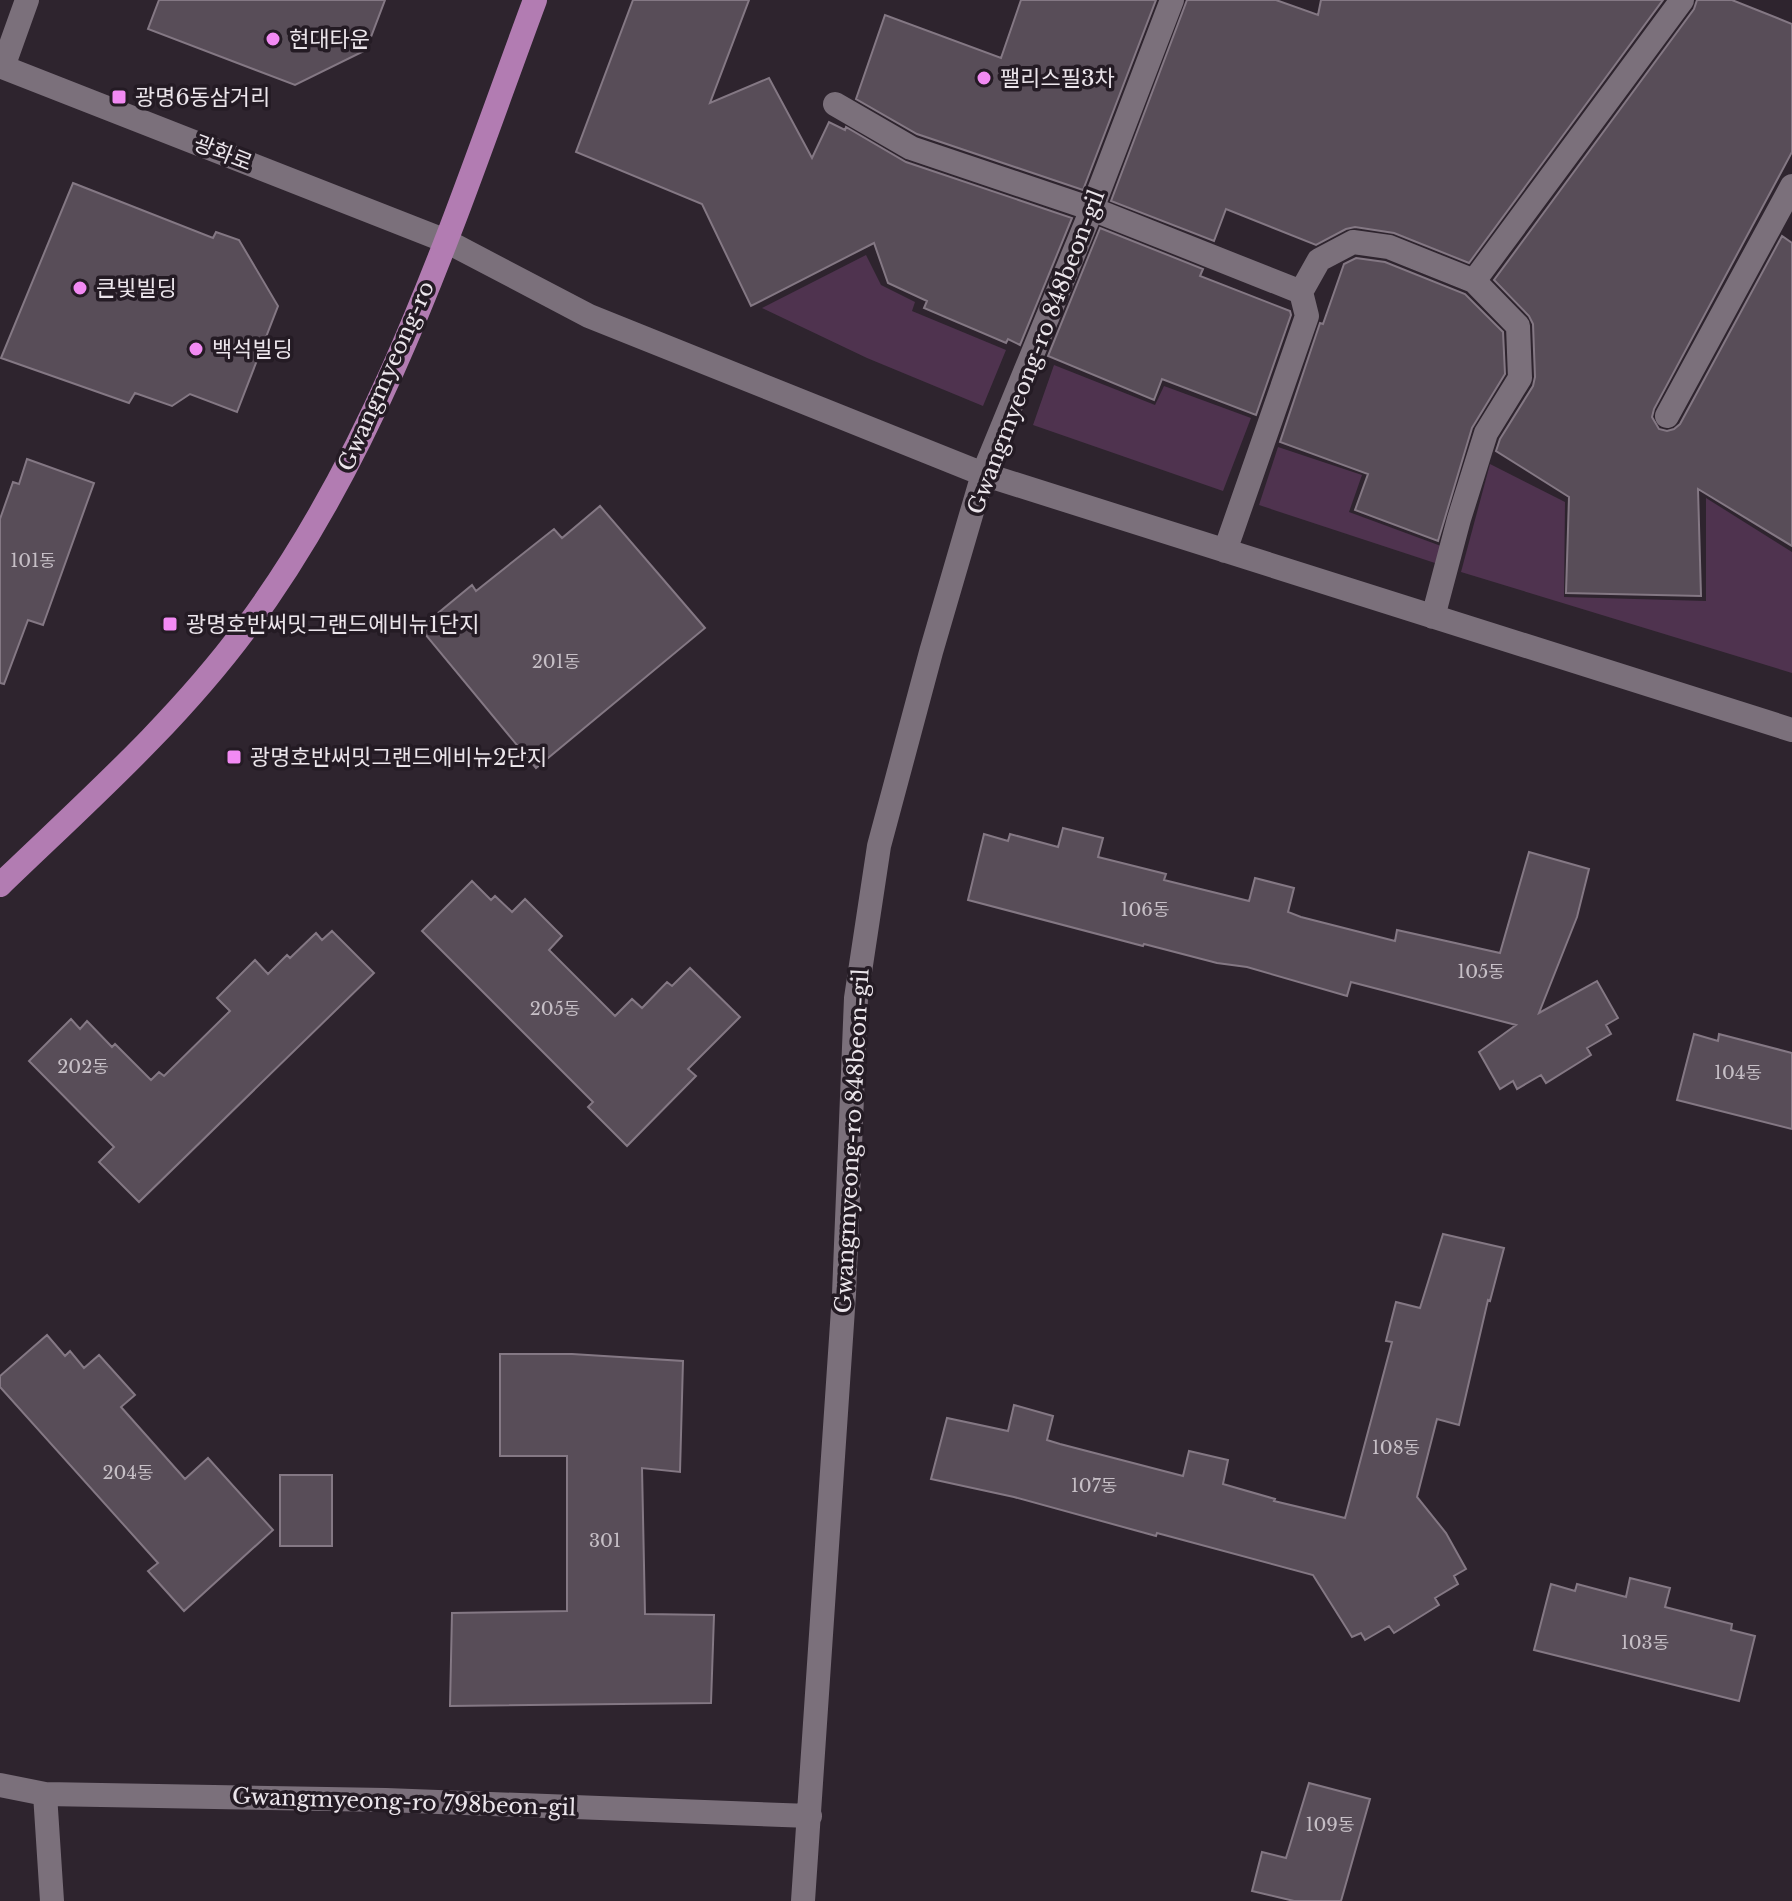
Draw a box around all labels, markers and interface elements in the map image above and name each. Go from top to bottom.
place label: 현대타운 [289,26,370,53]
marker: 현대타운 [264,30,282,48]
place label: 팰리스필3차 [1000,65,1115,92]
marker: 팰리스필3차 [975,69,993,87]
place label: 광명6동삼거리 [135,84,271,111]
marker: 광명6동삼거리 [110,88,128,106]
street label: 광화로 [190,130,256,176]
street label: Gwangmyeong-ro 848beon-gil [962,186,1110,518]
place label: 큰빛빌딩 [96,275,177,302]
street label: Gwangmyeong-ro [332,277,440,475]
marker: 큰빛빌딩 [71,279,89,297]
place label: 백석빌딩 [212,336,293,363]
marker: 백석빌딩 [187,340,205,358]
house number: 101동 [10,550,56,572]
place label: 광명호반써밋그랜드에비뉴1단지 [186,611,479,638]
marker: 광명호반써밋그랜드에비뉴1단지 [161,615,179,633]
house number: 201동 [532,651,580,673]
place label: 광명호반써밋그랜드에비뉴2단지 [250,744,547,771]
marker: 광명호반써밋그랜드에비뉴2단지 [225,748,243,766]
house number: 106동 [1120,899,1170,921]
house number: 105동 [1457,961,1505,983]
street label: Gwangmyeong-ro 848beon-gil [829,968,875,1314]
house number: 205동 [530,998,580,1020]
house number: 202동 [57,1056,109,1078]
house number: 104동 [1714,1062,1762,1084]
house number: 108동 [1372,1437,1420,1459]
house number: 204동 [102,1462,154,1484]
house number: 107동 [1071,1475,1117,1497]
house number: 301 [589,1530,621,1552]
house number: 103동 [1621,1632,1669,1654]
street label: Gwangmyeong-ro 798beon-gil [231,1783,577,1821]
house number: 109동 [1305,1814,1355,1836]

